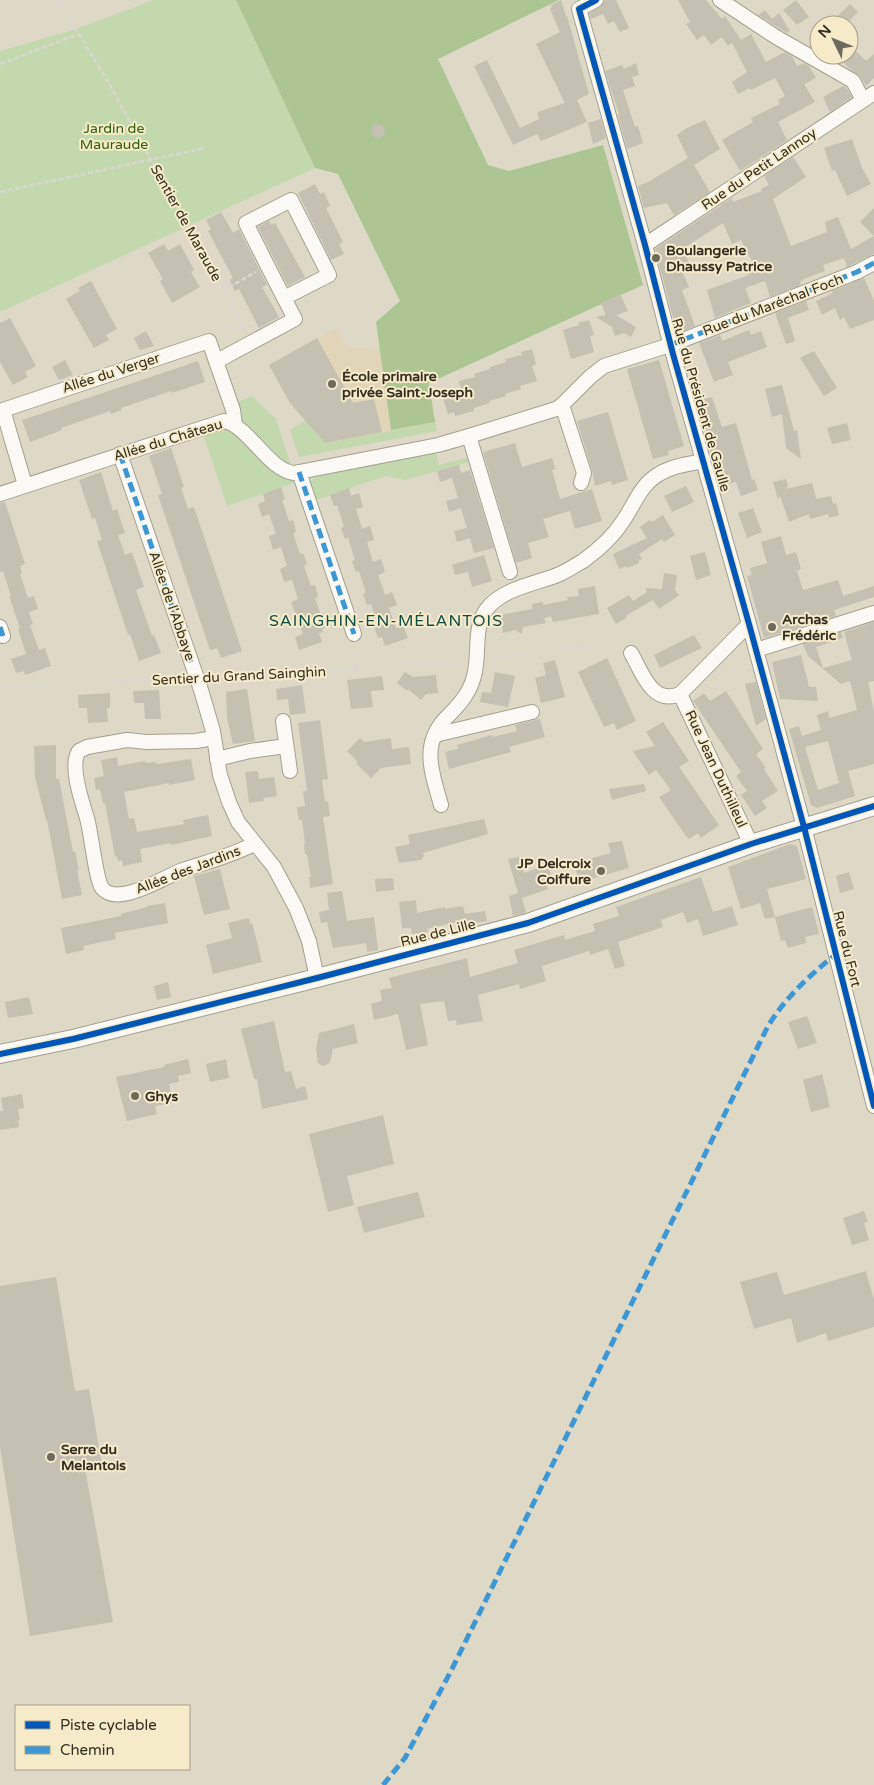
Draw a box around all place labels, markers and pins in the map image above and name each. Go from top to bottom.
place label: Boulangerie Dhaussy Patrice [666,242,772,275]
marker: Boulangerie Dhaussy Patrice [650,252,662,264]
place label: École primaire privée Saint-Joseph [342,368,473,401]
marker: École primaire privée Saint-Joseph [326,378,338,390]
place label: Archas Frédéric [782,611,837,644]
marker: Archas Frédéric [766,621,778,633]
place label: JP Delcroix Coiffure [517,855,591,888]
marker: JP Delcroix Coiffure [595,865,607,877]
place label: Ghys [145,1088,179,1105]
marker: Ghys [129,1090,141,1102]
place label: Serre du Melantois [61,1441,126,1474]
marker: Serre du Melantois [45,1451,57,1463]

